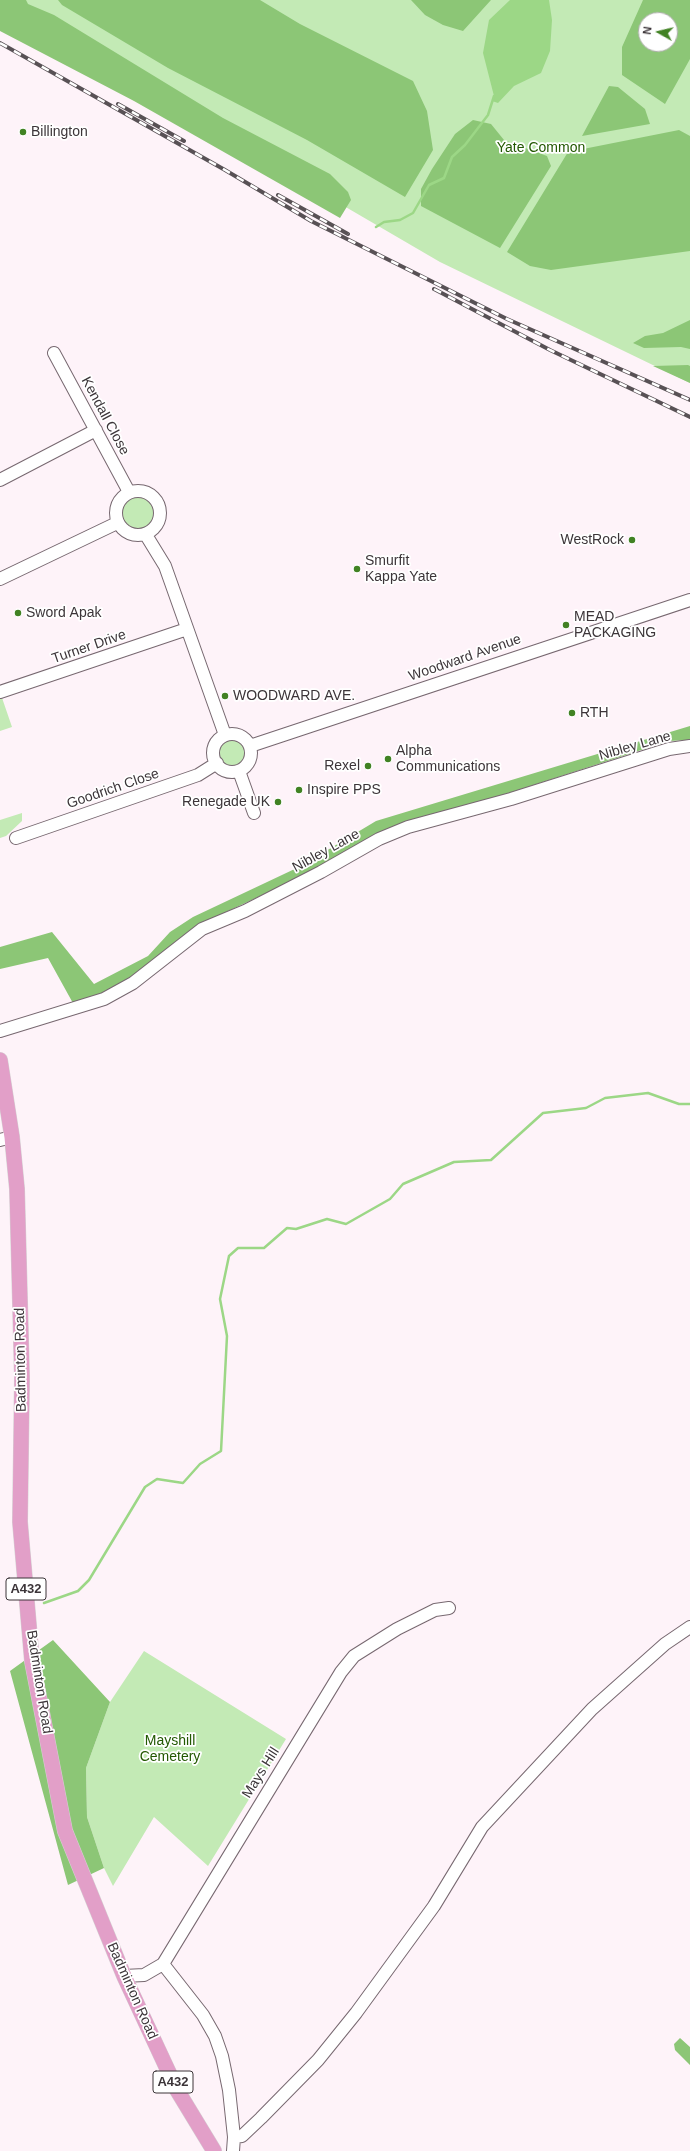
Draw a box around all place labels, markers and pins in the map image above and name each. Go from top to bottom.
place label: Billington [31,124,88,140]
marker: Billington [18,127,28,137]
place label: WestRock [560,532,624,548]
marker: WestRock [627,535,637,545]
place label: Smurfit Kappa Yate [365,553,437,586]
marker: Smurfit Kappa Yate [352,564,362,574]
place label: Sword Apak [26,605,101,621]
marker: Sword Apak [13,608,23,618]
place label: MEAD PACKAGING [574,609,656,642]
marker: MEAD PACKAGING [561,620,571,630]
place label: WOODWARD AVE. [233,688,355,704]
marker: WOODWARD AVE. [220,691,230,701]
place label: RTH [580,705,609,721]
marker: RTH [567,708,577,718]
place label: Alpha Communications [396,743,500,776]
marker: Alpha Communications [383,754,393,764]
place label: Rexel [324,758,360,774]
marker: Rexel [363,761,373,771]
place label: Inspire PPS [307,782,381,798]
marker: Inspire PPS [294,785,304,795]
place label: Renegade UK [182,794,270,810]
marker: Renegade UK [273,797,283,807]

